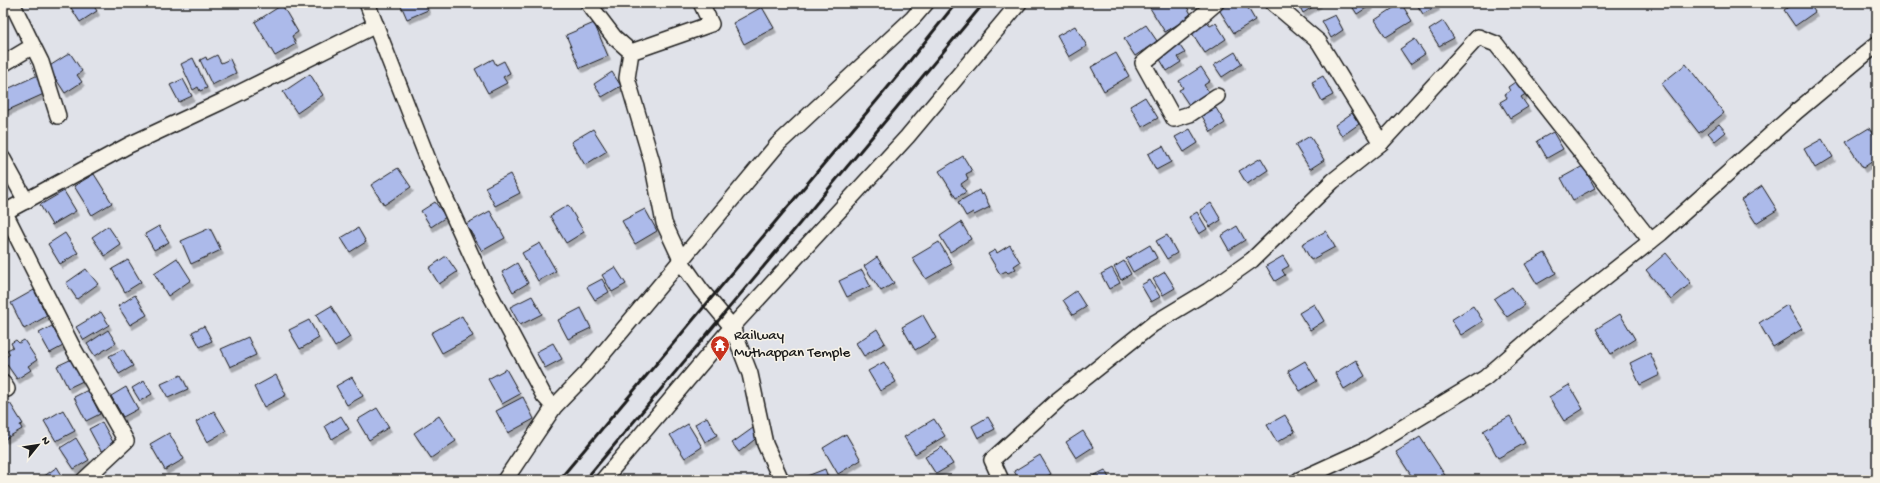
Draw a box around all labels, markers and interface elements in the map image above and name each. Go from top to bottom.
place label: Railway Muthappan Temple [734,327,851,362]
temple icon: Railway Muthappan Temple [709,334,731,362]
north arrow [18,425,58,465]
text: N [38,435,52,447]

